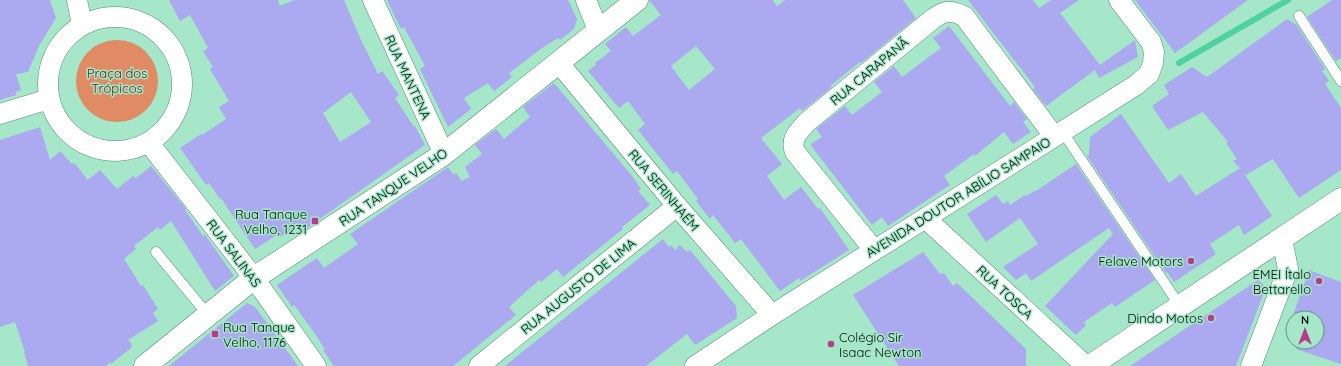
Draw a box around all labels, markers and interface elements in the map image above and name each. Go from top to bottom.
street label: RUA MANTENA [381,32,435,122]
street label: RUA CARAPANÃ [827,33,912,108]
park label: Praça dos Trópicos [87,65,147,96]
street label: AVENIDA DOUTOR ABÍLIO SAMPAIO [863,133,1053,261]
street label: RUA TANQUE VELHO [336,145,450,229]
street label: RUA SERINHAÉM [625,146,703,234]
place label: Rua Tanque Velho, 1231 [235,206,307,237]
street label: RUA SALINAS [203,216,265,290]
marker: Rua Tanque Velho, 1231 [310,216,320,226]
street label: RUA AUGUSTO DE LIMA [517,234,639,337]
place label: Felave Motors [1098,253,1183,269]
marker: Felave Motors [1186,256,1196,266]
street label: RUA TOSCA [973,262,1037,323]
place label: EMEI Ítalo Bettarello [1252,266,1311,297]
marker: EMEI Ítalo Bettarello [1314,276,1324,286]
place label: Dindo Motos [1127,310,1203,326]
north arrow [1285,310,1325,350]
marker: Dindo Motos [1206,313,1216,323]
text: N [1301,313,1309,327]
place label: Rua Tanque Velho, 1176 [223,319,295,350]
marker: Rua Tanque Velho, 1176 [210,329,220,339]
place label: Colégio Sir Isaac Newton [839,329,922,360]
marker: Colégio Sir Isaac Newton [826,339,836,349]

